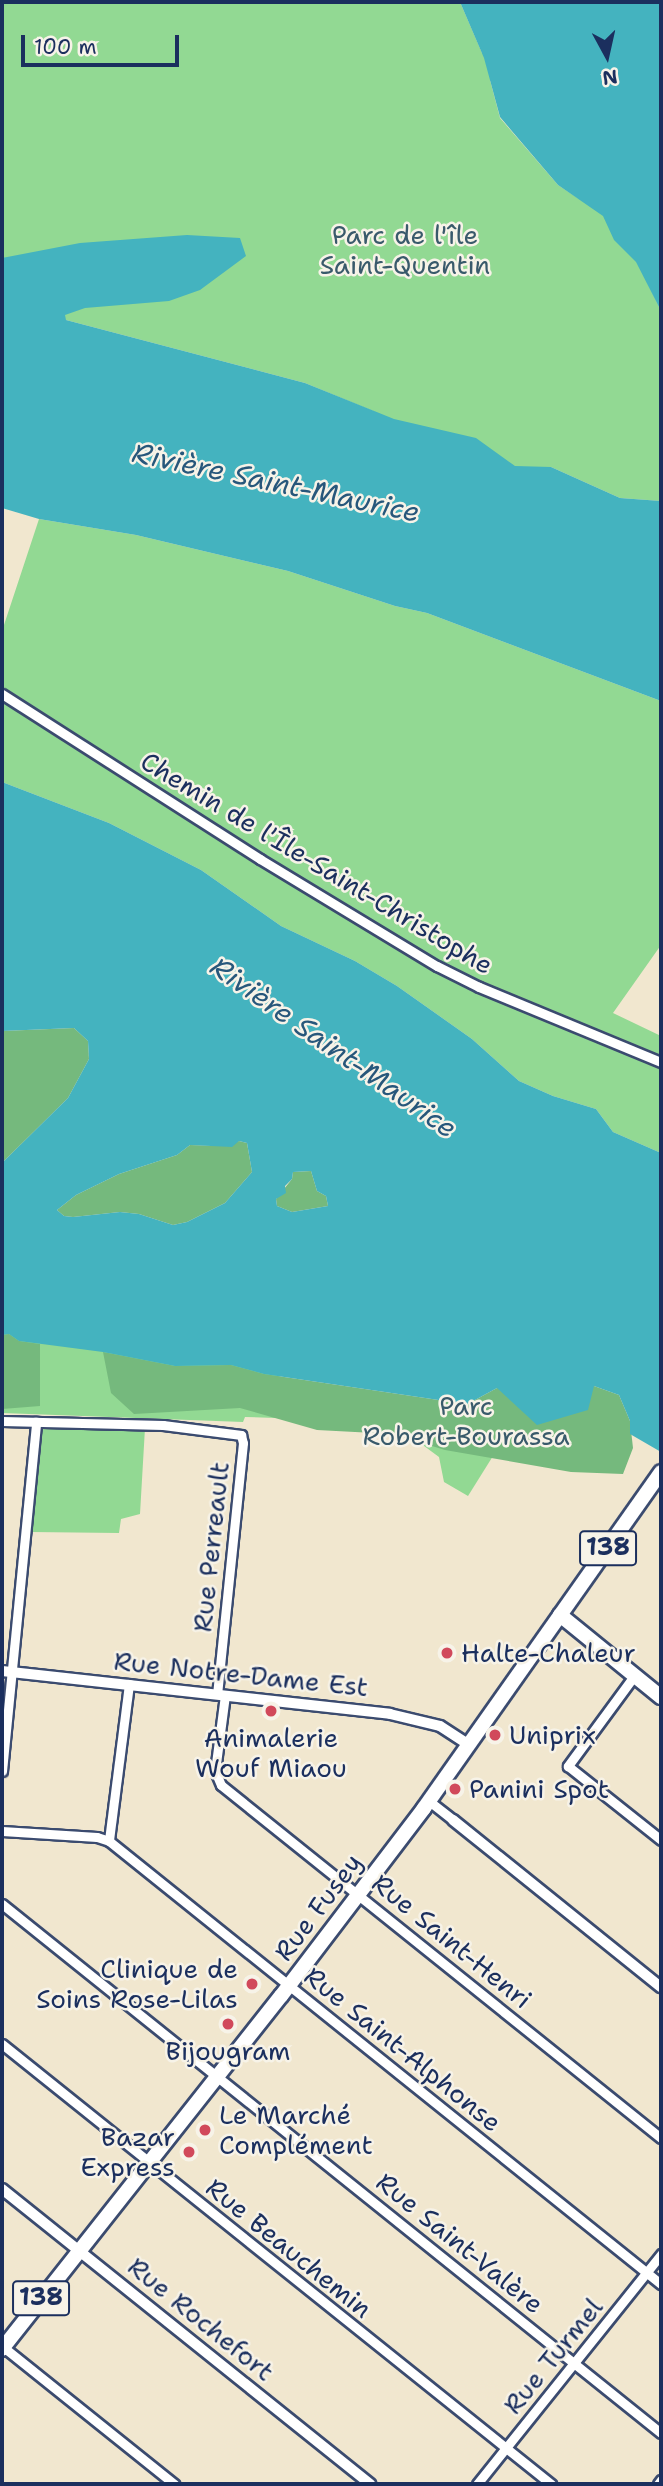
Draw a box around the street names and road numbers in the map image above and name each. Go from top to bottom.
street label: Chemin de l'Île-Saint-Christophe [135,745,499,981]
street label: Rue Perreault [187,1460,235,1634]
road number: 138 [578,1528,638,1568]
street label: Rue Notre-Dame Est [112,1645,370,1703]
street label: Rue Fusey [268,1847,368,1967]
street label: Rue Saint-Henri [366,1867,538,2015]
street label: Rue Saint-Alphonse [298,1960,508,2138]
street label: Rue Saint-Valère [370,2166,550,2320]
street label: Rue Beauchemin [200,2172,378,2324]
street label: Rue Rochefort [122,2251,280,2387]
road number: 138 [11,2278,71,2318]
street label: Rue Turmel [497,2292,609,2420]

